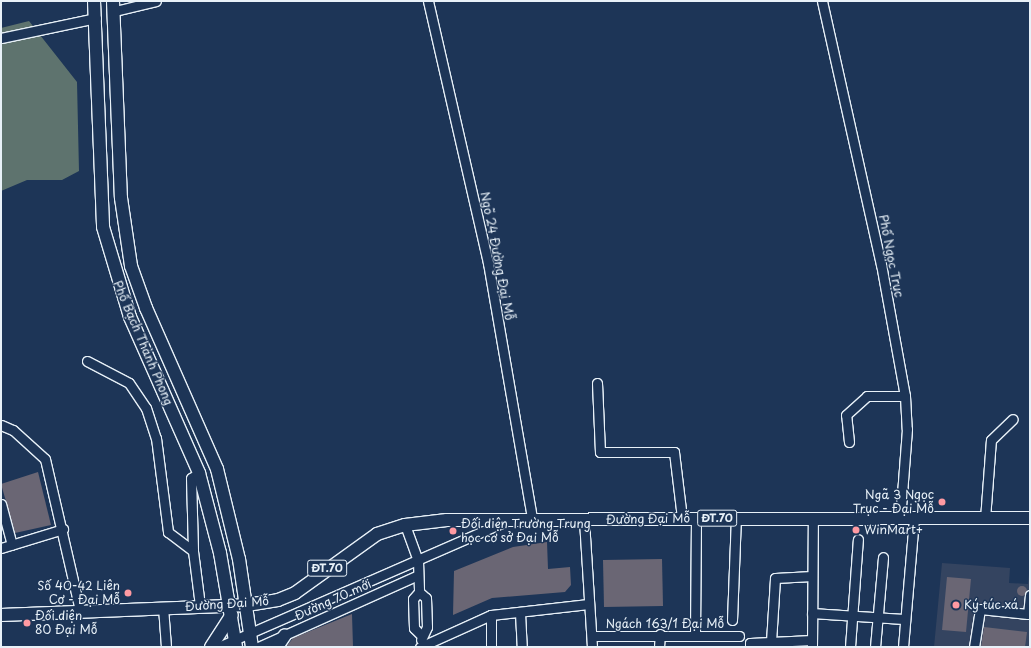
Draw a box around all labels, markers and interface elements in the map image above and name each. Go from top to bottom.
street label: Ngõ 24 Đường Đại Mỗ [477,190,517,322]
street label: Phố Ngọc Trục [876,213,906,299]
street label: Phố Bạch Thành Phong [110,279,176,407]
place label: Ngã 3 Ngọc Trục - Đại Mỗ [852,488,934,516]
marker: Ngã 3 Ngọc Trục - Đại Mỗ [937,497,947,507]
road number: ĐT.70 [697,509,737,527]
street label: Đường Đại Mỗ [606,511,690,527]
place label: Đối diện Trường Trung học cơ sở Đại Mỗ [461,517,591,545]
place label: WinMart+ [864,523,923,537]
marker: WinMart+ [851,525,861,535]
marker: Đối diện Trường Trung học cơ sở Đại Mỗ [448,526,458,536]
road number: ĐT.70 [307,559,347,577]
street label: Đường 70 mới [293,577,373,623]
place label: Số 40-42 Liên Cơ - Đại Mỗ [36,579,120,607]
marker: Số 40-42 Liên Cơ - Đại Mỗ [123,588,133,598]
street label: Đường Đại Mỗ [184,594,270,614]
place label: Ký túc xá [964,598,1018,612]
marker: Ký túc xá [951,600,961,610]
place label: Đối diện 80 Đại Mỗ [35,609,97,637]
street label: Ngách 163/1 Đại Mỗ [606,617,724,631]
marker: Đối diện 80 Đại Mỗ [22,618,32,628]

